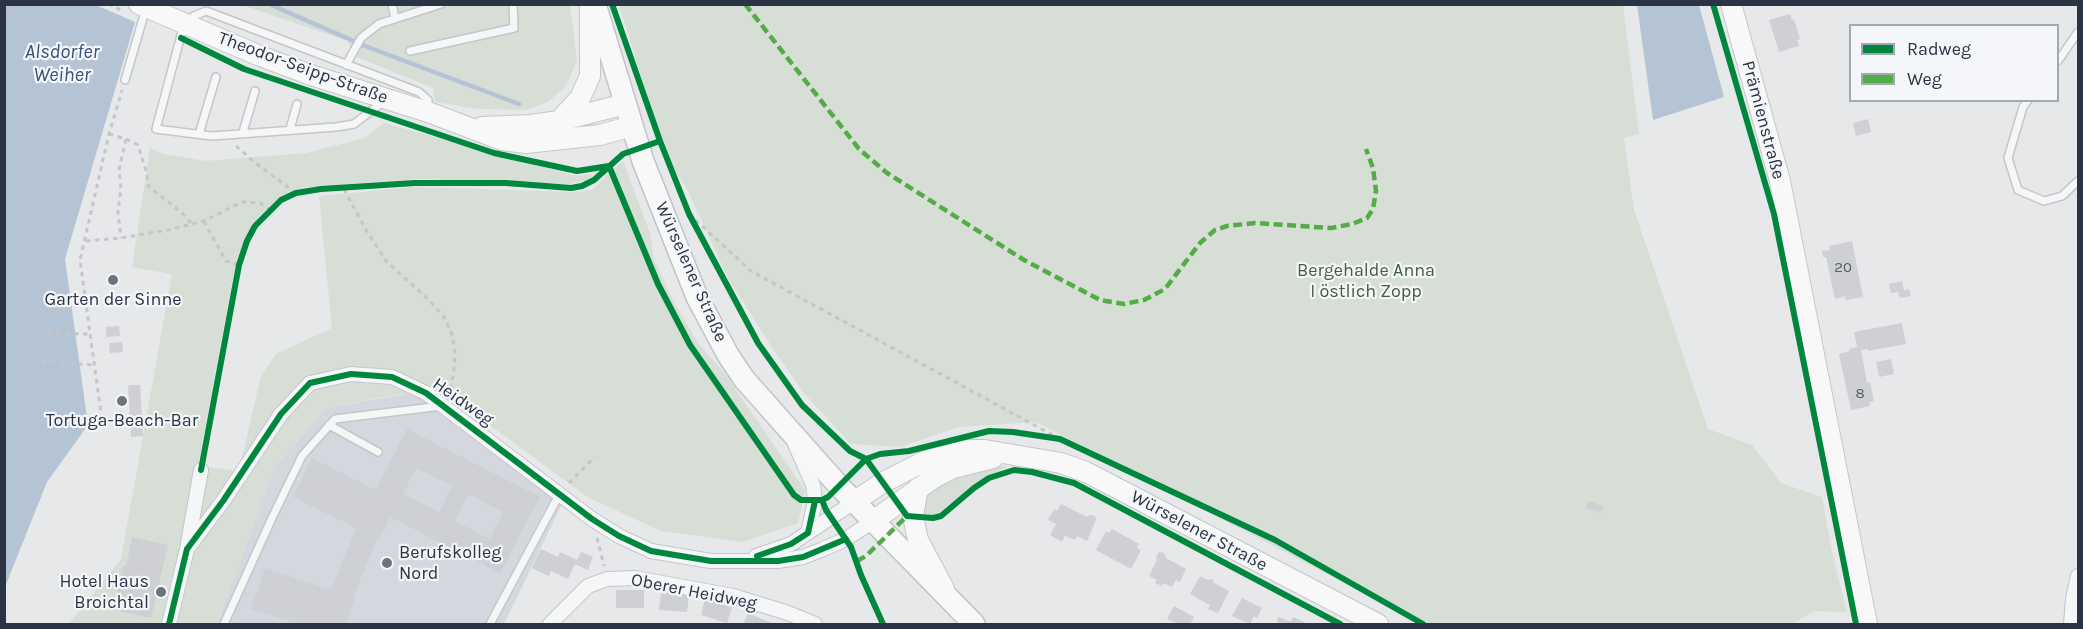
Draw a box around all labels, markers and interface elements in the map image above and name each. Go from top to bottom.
legend [1849,24,2059,102]
street label: Theodor-Seipp-Straße [215,27,391,109]
text: Radweg [1907,38,1971,60]
water label: Alsdorfer Weiher [25,40,99,87]
street label: Prämienstraße [1737,58,1789,182]
text: Weg [1907,68,1942,90]
street label: Würselener Straße [650,199,732,345]
house number: 20 [1834,259,1852,277]
park label: Bergehalde Anna I östlich Zopp [1297,260,1435,302]
marker: Garten der Sinne [106,273,120,287]
place label: Garten der Sinne [44,289,182,311]
street label: Heidweg [428,373,498,431]
house number: 8 [1855,385,1865,403]
marker: Tortuga-Beach-Bar [115,394,129,408]
place label: Tortuga-Beach-Bar [46,410,198,432]
street label: Würselener Straße [1127,486,1271,576]
place label: Berufskolleg Nord [399,542,501,584]
marker: Berufskolleg Nord [380,556,394,570]
street label: Oberer Heidweg [629,569,759,615]
place label: Hotel Haus Broichtal [60,571,149,614]
marker: Hotel Haus Broichtal [154,585,168,599]

